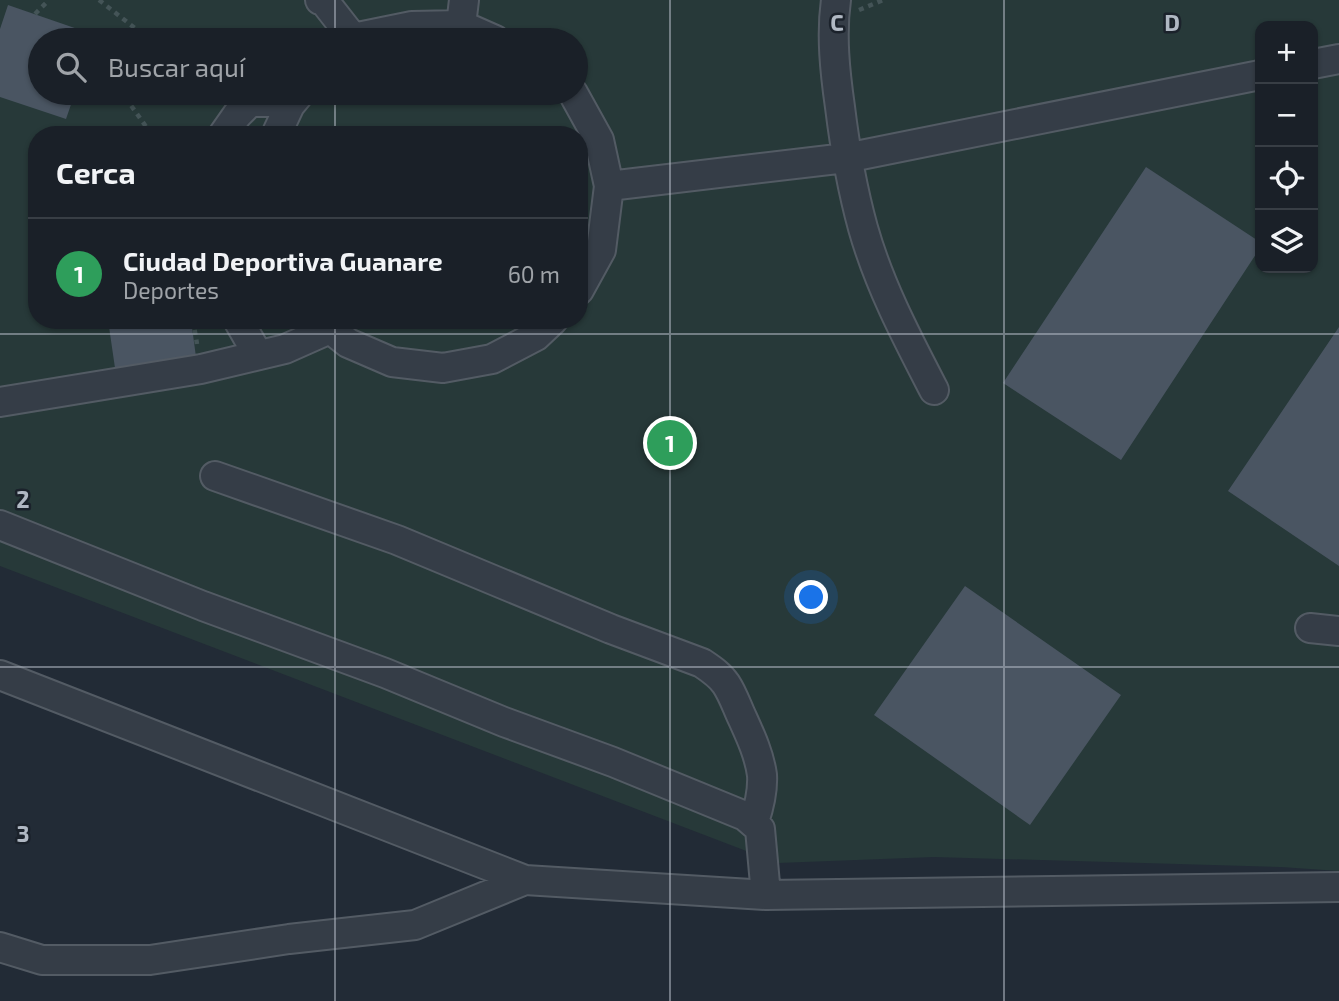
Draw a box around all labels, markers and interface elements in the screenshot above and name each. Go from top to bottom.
text: C [830,8,844,36]
text: D [1164,8,1180,36]
map controls [1255,21,1318,273]
button: + [1255,21,1318,84]
search box [28,28,588,105]
icon: search [52,48,90,86]
text: Buscar aquí [108,51,245,82]
button: − [1255,84,1318,147]
button: locate [1255,147,1318,210]
text: Cerca [56,154,136,190]
button: layers [1255,210,1318,273]
text: Ciudad Deportiva Guanare [123,245,443,276]
text: 1 [74,260,84,288]
text: 60 m [508,260,560,288]
text: Deportes [123,276,219,304]
pin: 1 [647,417,693,469]
text: 2 [16,485,30,513]
your location [794,580,828,614]
text: 3 [16,819,30,847]

